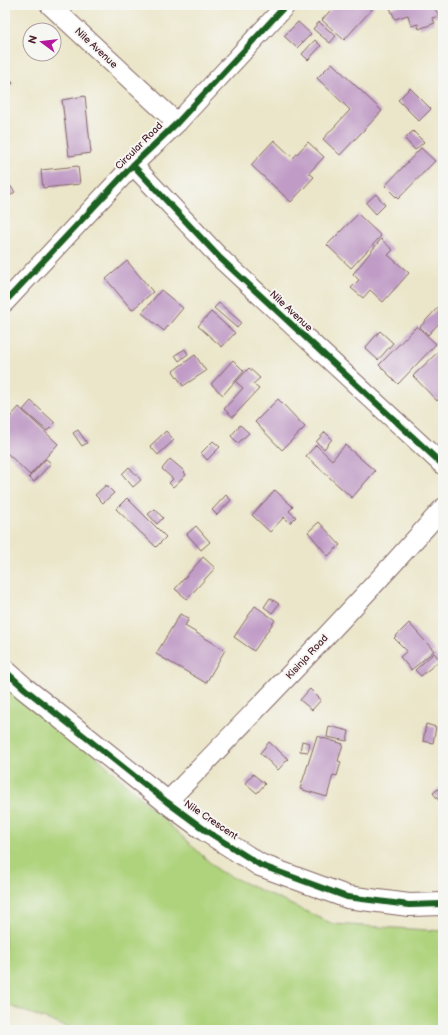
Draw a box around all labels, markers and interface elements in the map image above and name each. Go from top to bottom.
north arrow [22,22,62,62]
street label: Nile Avenue [72,25,120,71]
text: N [25,34,40,45]
street label: Circular Road [113,120,165,172]
street label: Nile Avenue [267,288,315,334]
street label: Kisinja Road [283,632,331,682]
street label: Nile Crescent [182,798,240,842]

